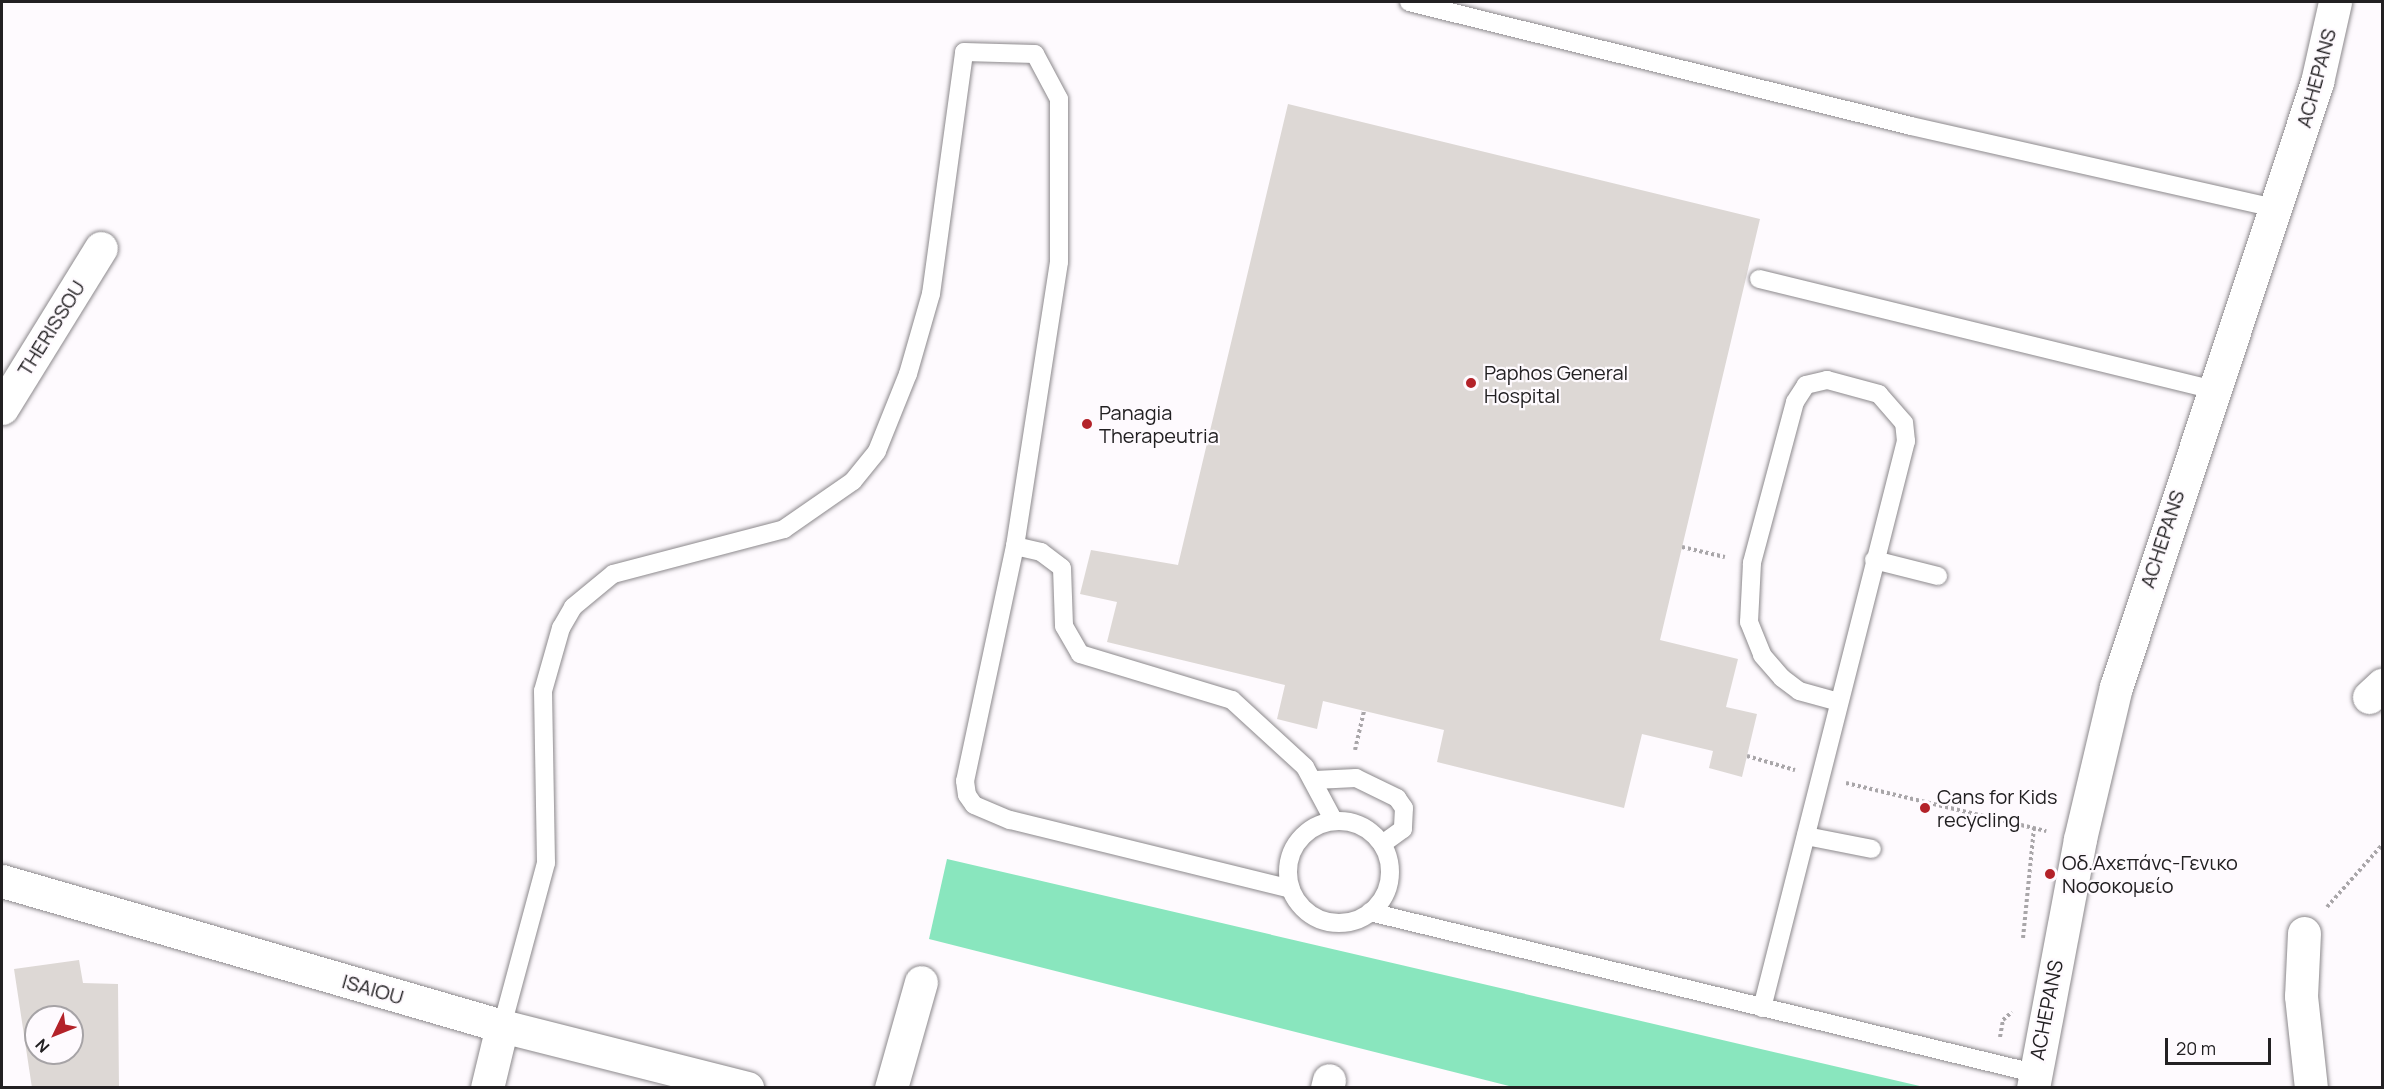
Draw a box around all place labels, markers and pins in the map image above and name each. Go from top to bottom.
place label: Paphos General Hospital [1484,360,1628,407]
marker: Paphos General Hospital [1462,374,1480,392]
place label: Panagia Therapeutria [1099,400,1219,447]
marker: Panagia Therapeutria [1080,417,1094,431]
place label: Cans for Kids recycling [1937,784,2057,831]
marker: Cans for Kids recycling [1918,801,1932,815]
place label: Οδ.Αχεπάνς-Γενικο Νοσοκομείο [2062,850,2238,897]
marker: Οδ.Αχεπάνς-Γενικο Νοσοκομείο [2043,867,2057,881]

